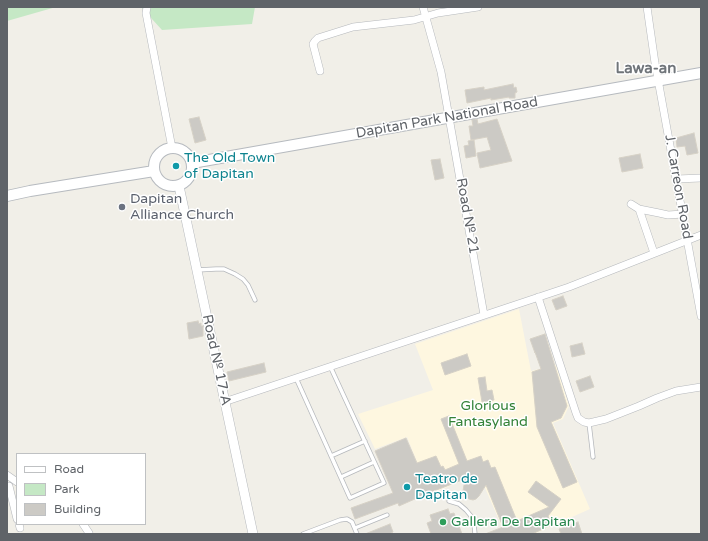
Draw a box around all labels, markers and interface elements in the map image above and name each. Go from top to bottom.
district label: Lawa-an [616,60,676,78]
street label: Dapitan Park National Road [355,94,539,142]
street label: J. Carreon Road [661,133,695,241]
place label: The Old Town of Dapitan [184,150,275,182]
marker: The Old Town of Dapitan [171,161,181,171]
street label: Road № 21 [452,177,482,255]
place label: Dapitan Alliance Church [130,191,234,224]
marker: Dapitan Alliance Church [117,202,127,212]
street label: Road № 17-A [198,313,234,407]
park label: Glorious Fantasyland [448,398,528,430]
legend [16,453,146,525]
text: Road [54,462,84,476]
place label: Teatro de Dapitan [415,471,478,504]
text: Park [54,482,80,496]
marker: Teatro de Dapitan [402,482,412,492]
text: Building [54,502,101,516]
place label: Gallera De Dapitan [451,514,575,530]
marker: Gallera De Dapitan [438,517,448,527]

